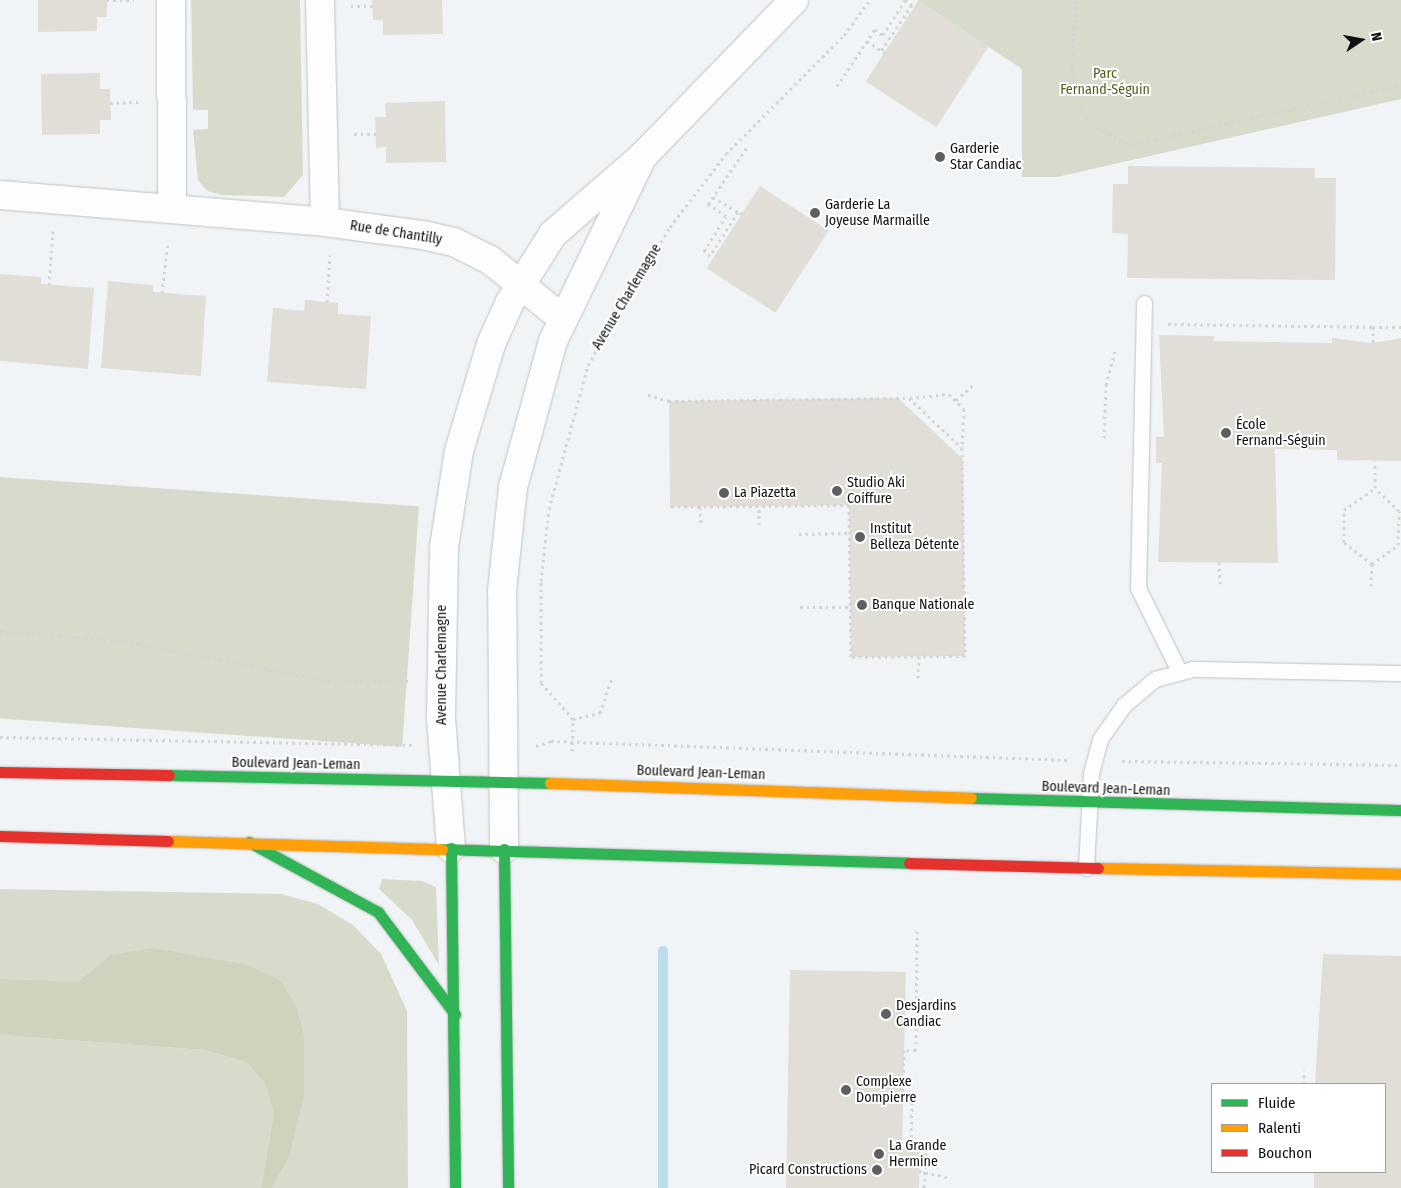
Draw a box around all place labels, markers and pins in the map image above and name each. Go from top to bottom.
place label: Garderie Star Candiac [950,141,1022,174]
marker: Garderie Star Candiac [934,151,946,163]
place label: Garderie La Joyeuse Marmaille [825,197,930,230]
marker: Garderie La Joyeuse Marmaille [809,207,821,219]
place label: École Fernand-Séguin [1236,417,1326,450]
marker: École Fernand-Séguin [1220,427,1232,439]
place label: Studio Aki Coiffure [847,475,905,508]
place label: La Piazetta [734,485,796,501]
marker: Studio Aki Coiffure [831,485,843,497]
marker: La Piazetta [718,487,730,499]
place label: Institut Belleza Détente [870,521,959,554]
marker: Institut Belleza Détente [854,531,866,543]
place label: Banque Nationale [872,597,974,613]
marker: Banque Nationale [856,599,868,611]
place label: Desjardins Candiac [896,998,956,1030]
marker: Desjardins Candiac [880,1008,892,1020]
place label: Complexe Dompierre [856,1074,916,1106]
marker: Complexe Dompierre [840,1084,852,1096]
place label: La Grande Hermine [889,1138,946,1170]
marker: La Grande Hermine [873,1148,885,1160]
place label: Picard Constructions [749,1162,867,1178]
marker: Picard Constructions [871,1164,883,1176]

